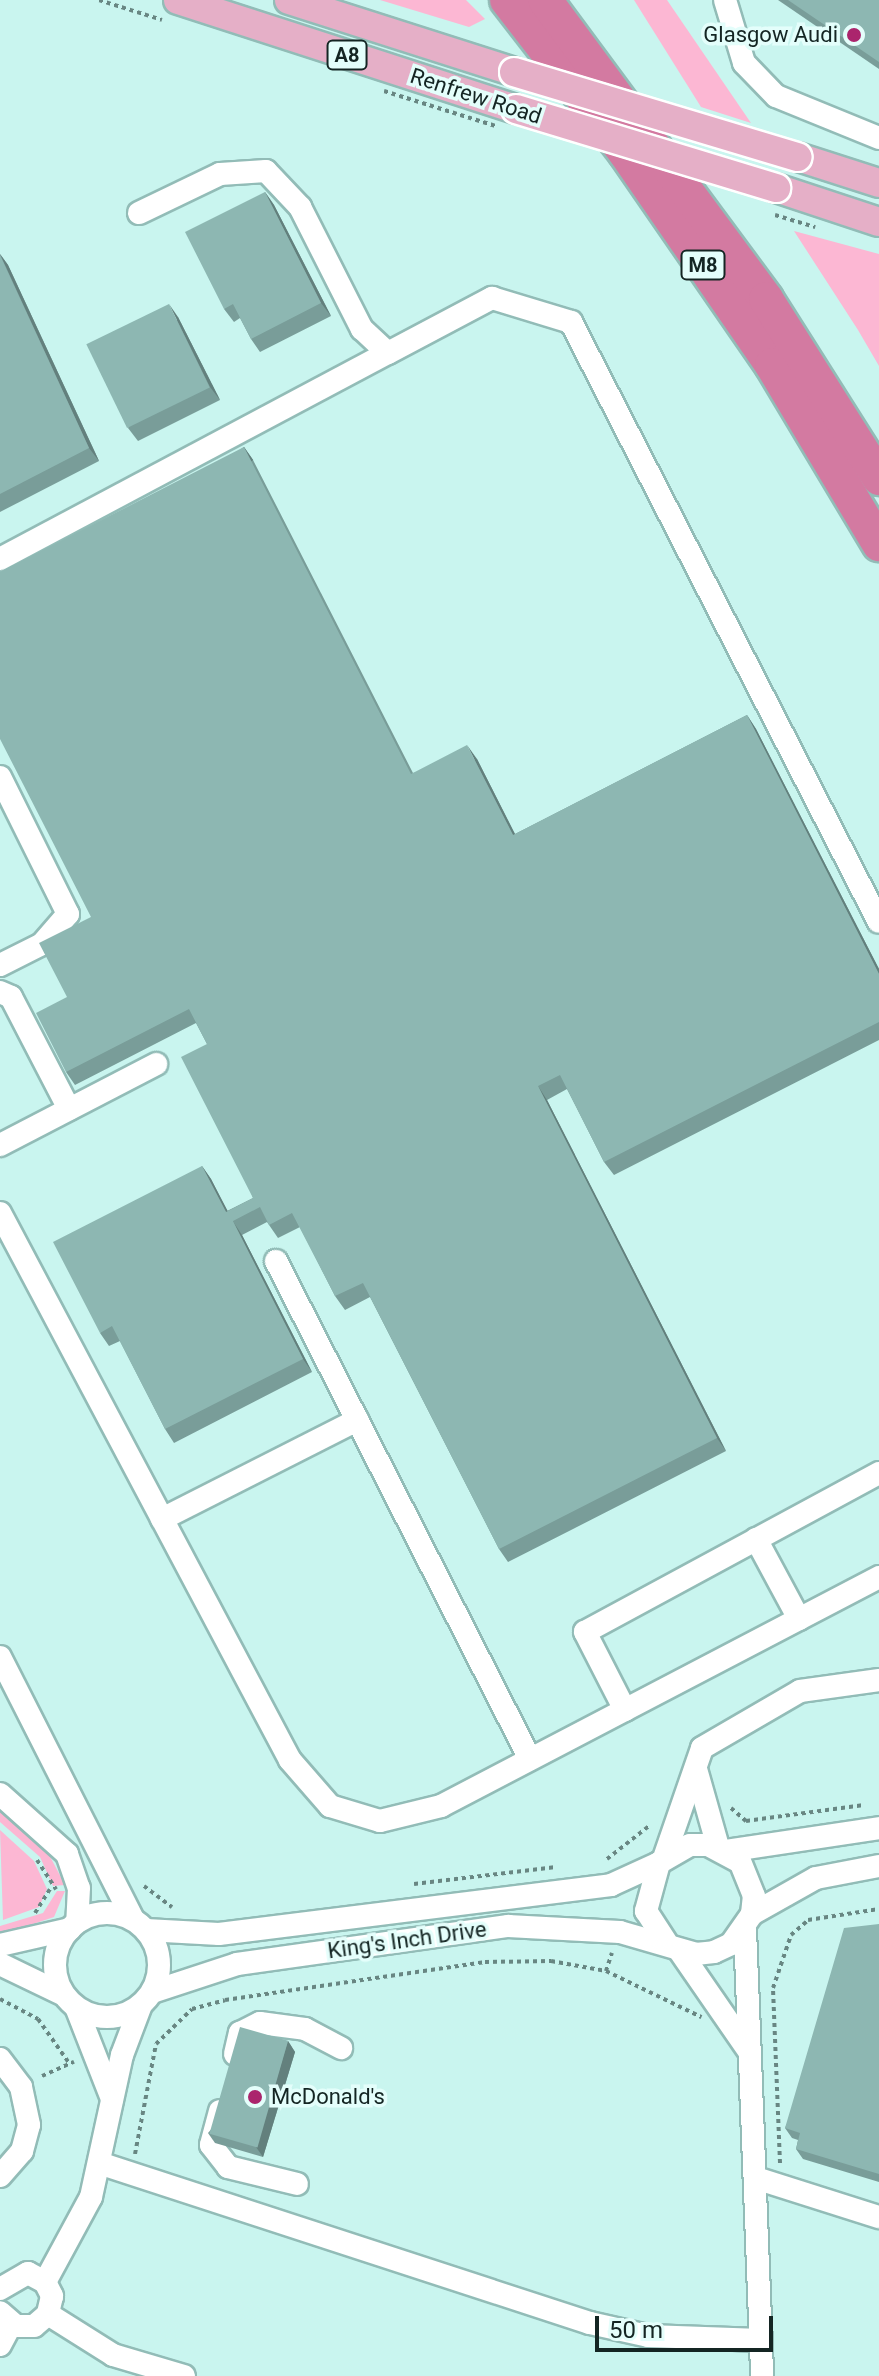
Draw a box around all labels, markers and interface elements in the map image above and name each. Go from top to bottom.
place label: Glasgow Audi [703,22,838,48]
marker: Glasgow Audi [845,26,863,44]
road number: A8 [325,39,369,71]
street label: Renfrew Road [407,62,545,130]
road number: M8 [679,249,727,281]
street label: King's Inch Drive [326,1916,488,1964]
place label: McDonald's [271,2084,385,2110]
marker: McDonald's [246,2088,264,2106]
scale bar [599,2300,777,2350]
text: 50 m [609,2316,663,2344]

